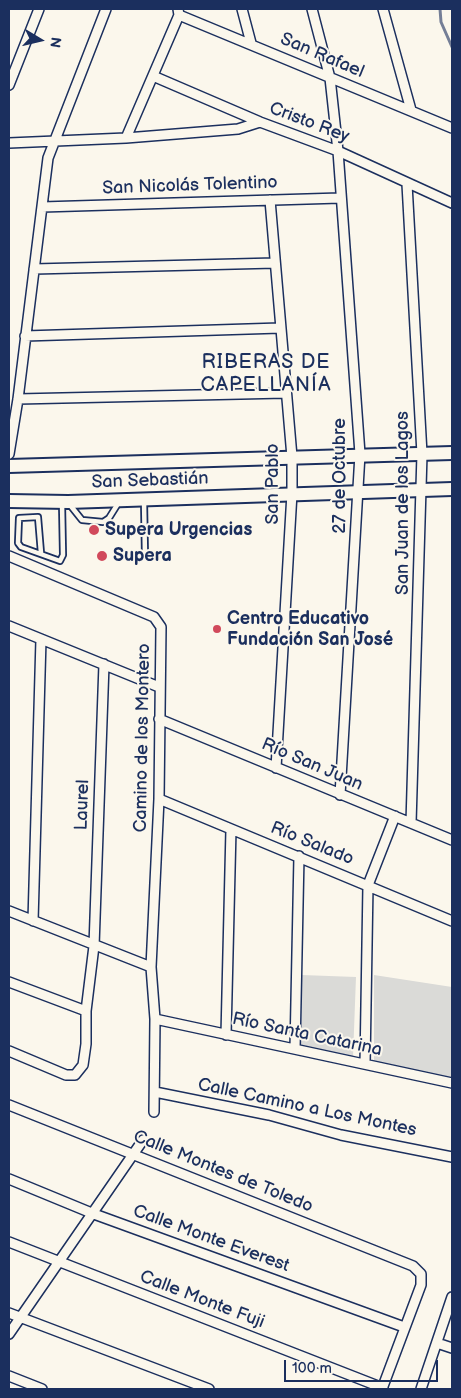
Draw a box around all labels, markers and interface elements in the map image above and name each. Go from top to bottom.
north arrow [15,15,65,65]
street label: San Rafael [277,29,367,83]
text: N [46,36,65,49]
street label: Cristo Rey [266,98,352,148]
street label: San Nicolás Tolentino [102,172,278,200]
district label: RIBERAS DE CAPELLANÍA [199,351,333,398]
street label: San Juan de los Lagos [392,411,414,595]
street label: 27 de Octubre [329,418,351,534]
street label: San Pablo [262,443,284,525]
street label: San Sebastián [91,468,209,494]
place label: Supera Urgencias [105,519,252,541]
marker: Supera Urgencias [87,523,101,537]
place label: Supera [113,545,172,567]
marker: Supera [95,549,109,563]
place label: Centro Educativo Fundación San José [227,608,393,650]
marker: Centro Educativo Fundación San José [211,623,223,635]
street label: Camino de los Montero [131,643,155,833]
street label: Río San Juan [258,734,366,796]
street label: Laurel [71,779,95,831]
street label: Río Salado [267,818,357,870]
street label: Río Santa Catarina [230,1009,384,1061]
street label: Calle Camino a Los Montes [196,1074,418,1142]
street label: Calle Montes de Toledo [130,1126,316,1218]
street label: Calle Monte Everest [130,1201,292,1277]
street label: Calle Monte Fuji [137,1266,267,1334]
scale bar [286,1350,440,1382]
text: 100 m [292,1359,332,1378]

